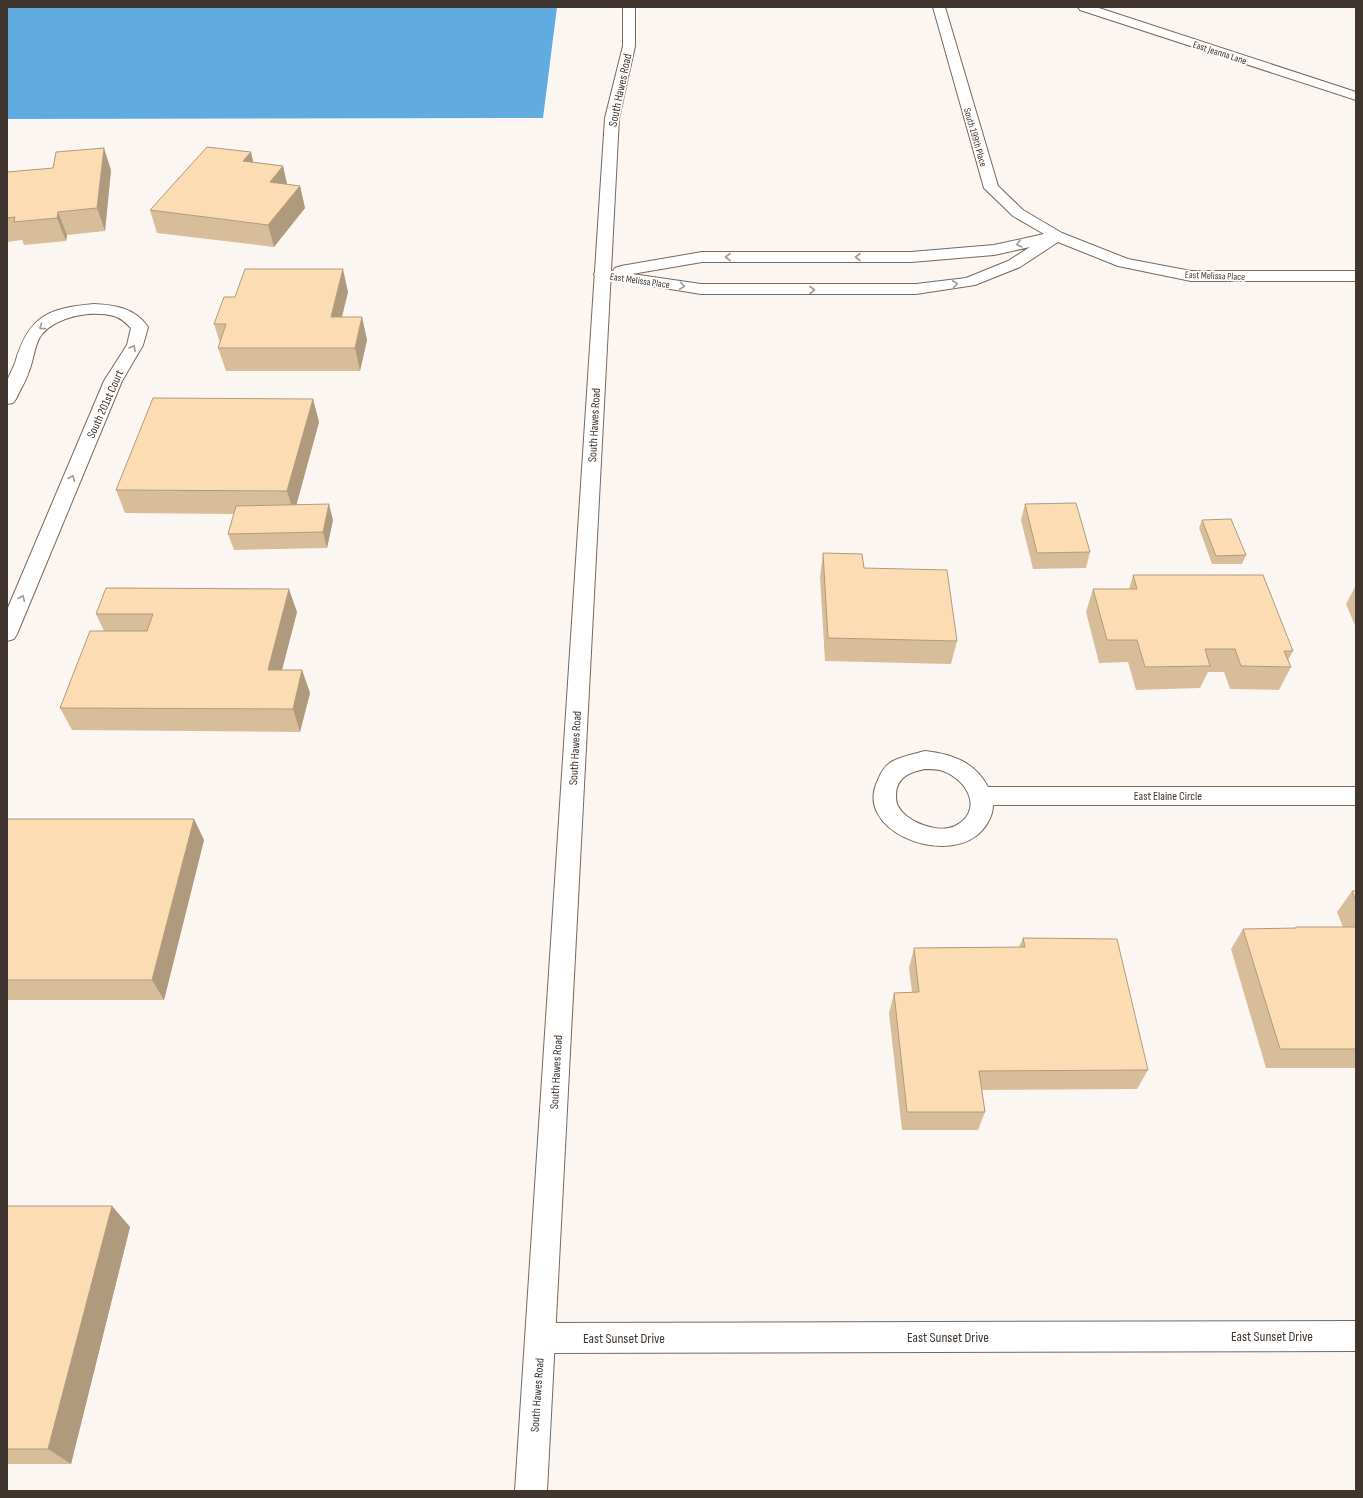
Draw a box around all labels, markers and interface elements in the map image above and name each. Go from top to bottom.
street label: East Jeanna Lane [1191,39,1248,67]
street label: South Hawes Road [605,52,636,128]
street label: South 199th Place [961,106,989,168]
one-way arrow [1016,240,1022,248]
one-way arrow [725,253,731,261]
one-way arrow [855,253,861,261]
street label: East Melissa Place [1185,269,1245,283]
street label: East Melissa Place [609,271,671,291]
one-way arrow [952,280,958,289]
one-way arrow [679,281,686,290]
one-way arrow [809,285,815,294]
one-way arrow [39,322,46,329]
one-way arrow [128,345,135,352]
street label: South 201st Court [84,367,127,441]
street label: South Hawes Road [585,388,604,462]
one-way arrow [67,475,75,483]
one-way arrow [17,595,25,603]
street label: South Hawes Road [566,711,585,785]
street label: East Elaine Circle [1134,789,1202,804]
street label: South Hawes Road [547,1035,566,1109]
street label: East Sunset Drive [1231,1328,1313,1345]
street label: East Sunset Drive [907,1329,989,1346]
street label: East Sunset Drive [583,1330,665,1347]
street label: South Hawes Road [527,1357,548,1433]

